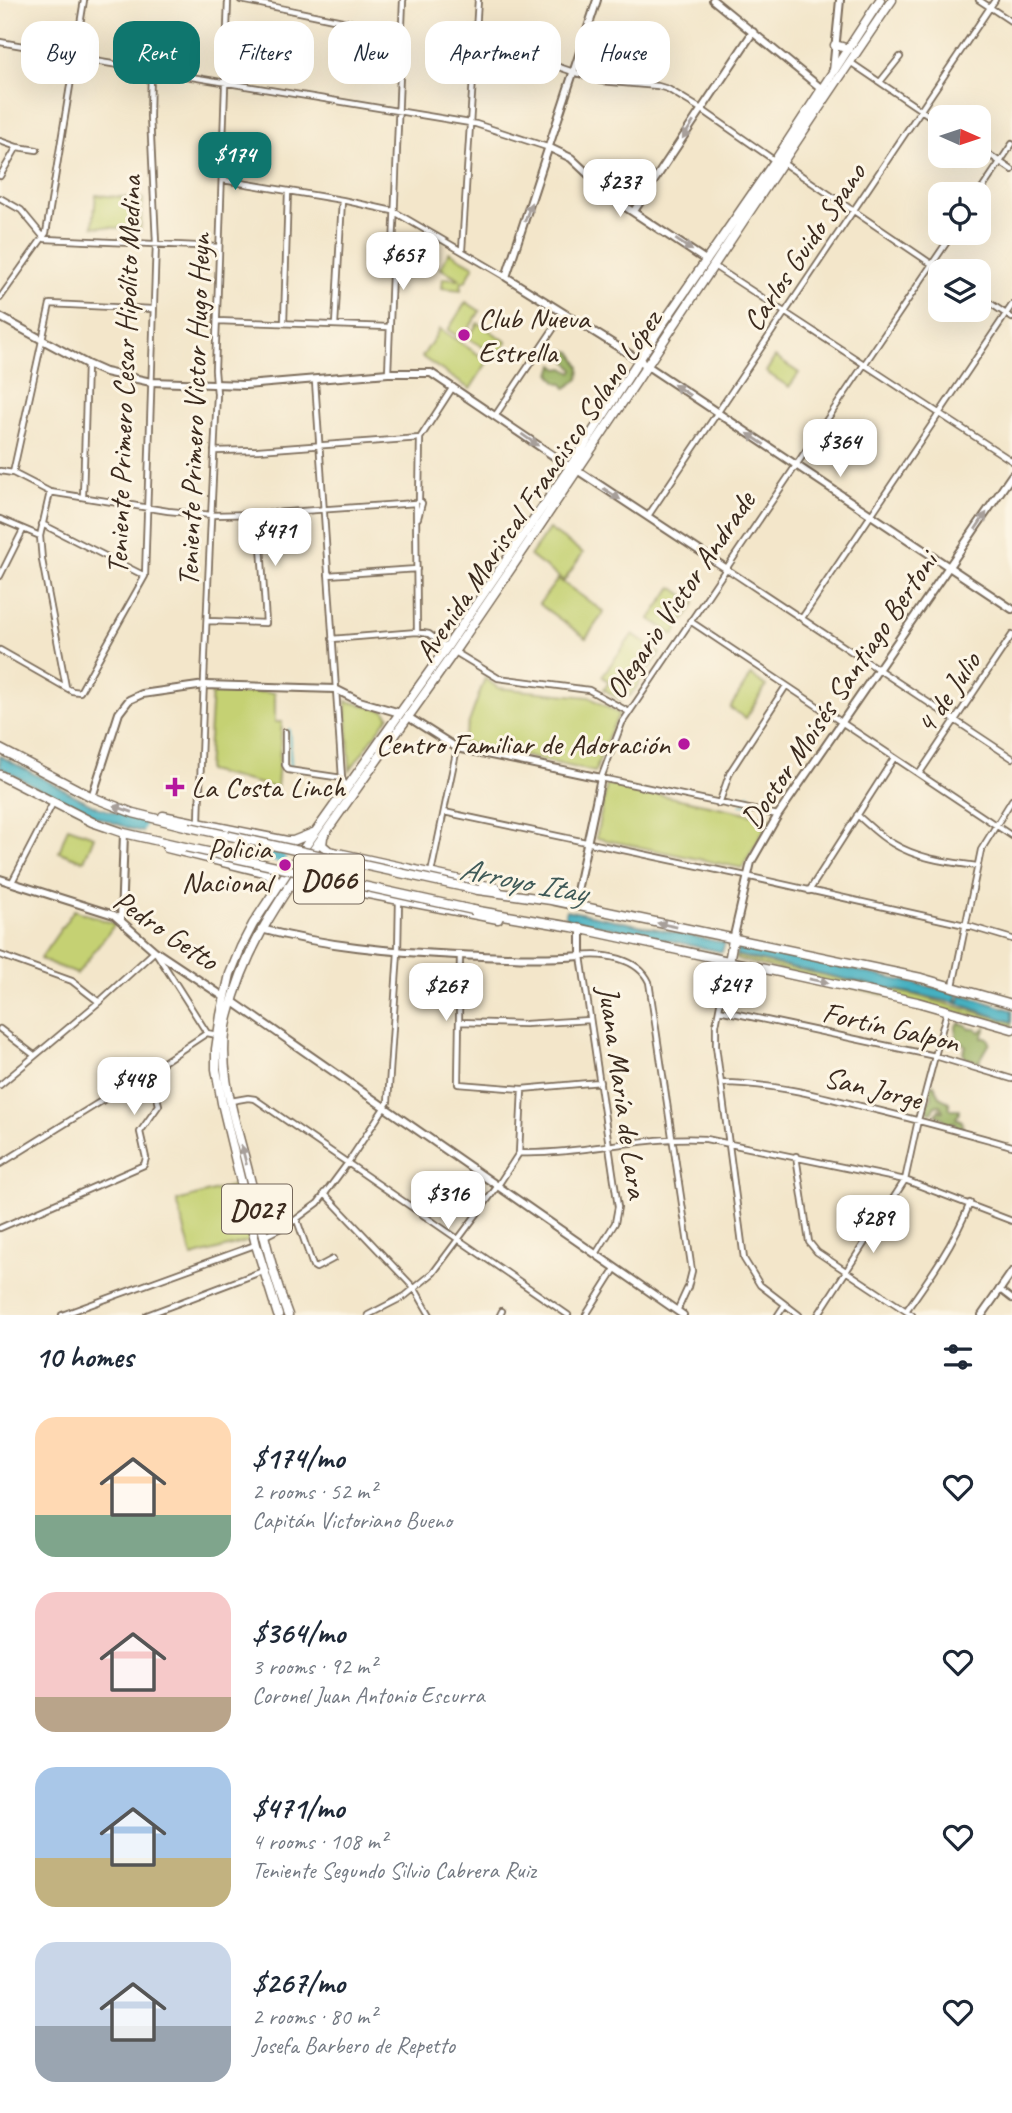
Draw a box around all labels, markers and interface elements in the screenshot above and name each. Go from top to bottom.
chip: Buy [21,21,99,84]
chip: Rent [113,21,200,84]
chip: Filters [214,21,314,84]
chip: New [328,21,411,84]
chip: Apartment [425,21,561,84]
chip: House [575,21,670,84]
north arrow [928,105,990,168]
map controls [928,105,991,322]
one-way arrow [681,120,694,140]
pin: $174 [194,132,276,192]
text: $174 [214,140,256,169]
street label: Carlos Guido Spano [734,155,875,338]
pin: $237 [579,160,661,219]
text: $237 [599,167,641,196]
street label: Teniente Primero Cesar Hipólito Medina [98,173,150,575]
button: locate [928,182,991,245]
one-way arrow [523,202,534,223]
street label: Teniente Primero Victor Hugo Heyn [169,231,219,587]
pin: $657 [362,232,444,292]
one-way arrow [675,238,693,252]
text: $657 [382,240,424,269]
button: layers [928,259,991,322]
place label: Club Nueva Estrella [478,299,592,371]
street label: Avenida Mariscal Francisco Solano López [406,301,671,669]
marker: Club Nueva Estrella [456,327,472,343]
one-way arrow [673,383,691,397]
pin: $364 [799,420,881,479]
text: $364 [819,427,861,456]
one-way arrow [747,432,765,446]
one-way arrow [521,433,539,447]
street label: Olegario Victor Andrade [597,482,765,706]
one-way arrow [603,487,622,500]
pin: $471 [234,508,316,568]
one-way arrow [974,512,987,531]
text: $471 [254,516,296,545]
street label: Doctor Moisés Santiago Bertoni [732,542,948,836]
street label: 4 de Julio [907,643,990,741]
place label: Centro Familiar de Adoración [376,725,671,763]
marker: Centro Familiar de Adoración [676,736,692,752]
place label: La Costa Linch [191,768,346,806]
marker: La Costa Linch [165,777,185,797]
one-way arrow [113,803,134,814]
place label: Policia Nacional [181,829,276,901]
water label: Arroyo Itay [456,848,595,914]
road number: D066 [294,854,364,903]
marker: Policia Nacional [277,857,293,873]
street label: Pedro Getto [106,881,227,980]
one-way arrow [656,919,678,930]
pin: $247 [689,962,771,1022]
pin: $267 [405,964,487,1023]
text: $247 [709,970,751,999]
text: $267 [425,971,467,1000]
one-way arrow [808,976,830,987]
street label: Juana María de Lara [589,981,657,1202]
street label: Fortín Galpon [819,993,964,1061]
pin: $448 [93,1058,175,1117]
street label: San Jorge [820,1058,928,1119]
text: $448 [113,1065,155,1094]
one-way arrow [238,1144,249,1166]
pin: $316 [407,1172,489,1231]
text: $316 [427,1179,469,1208]
road number: D027 [222,1184,292,1234]
pin: $289 [832,1196,914,1255]
text: $289 [852,1203,894,1232]
text: 10 homes [35,1338,133,1376]
icon: filters [939,1338,977,1376]
text: $174/mo [252,1439,344,1477]
icon: home [91,1445,175,1529]
icon: heart [939,1468,977,1506]
text: 2 rooms · 52 m² [252,1477,376,1506]
text: Capitán Victoriano Bueno [252,1506,452,1535]
text: $364/mo [252,1614,345,1652]
icon: home [91,1620,175,1704]
icon: heart [939,1643,977,1681]
text: 3 rooms · 92 m² [252,1652,376,1681]
text: Coronel Juan Antonio Escurra [252,1681,485,1710]
text: $471/mo [252,1789,344,1827]
icon: home [91,1795,175,1879]
icon: heart [939,1818,977,1856]
text: 4 rooms · 108 m² [252,1827,387,1856]
text: Teniente Segundo Silvio Cabrera Ruiz [252,1856,536,1885]
text: $267/mo [252,1964,345,2002]
icon: home [91,1970,175,2054]
icon: heart [939,1993,977,2031]
text: 2 rooms · 80 m² [252,2002,376,2031]
text: Josefa Barbero de Repetto [252,2031,455,2060]

